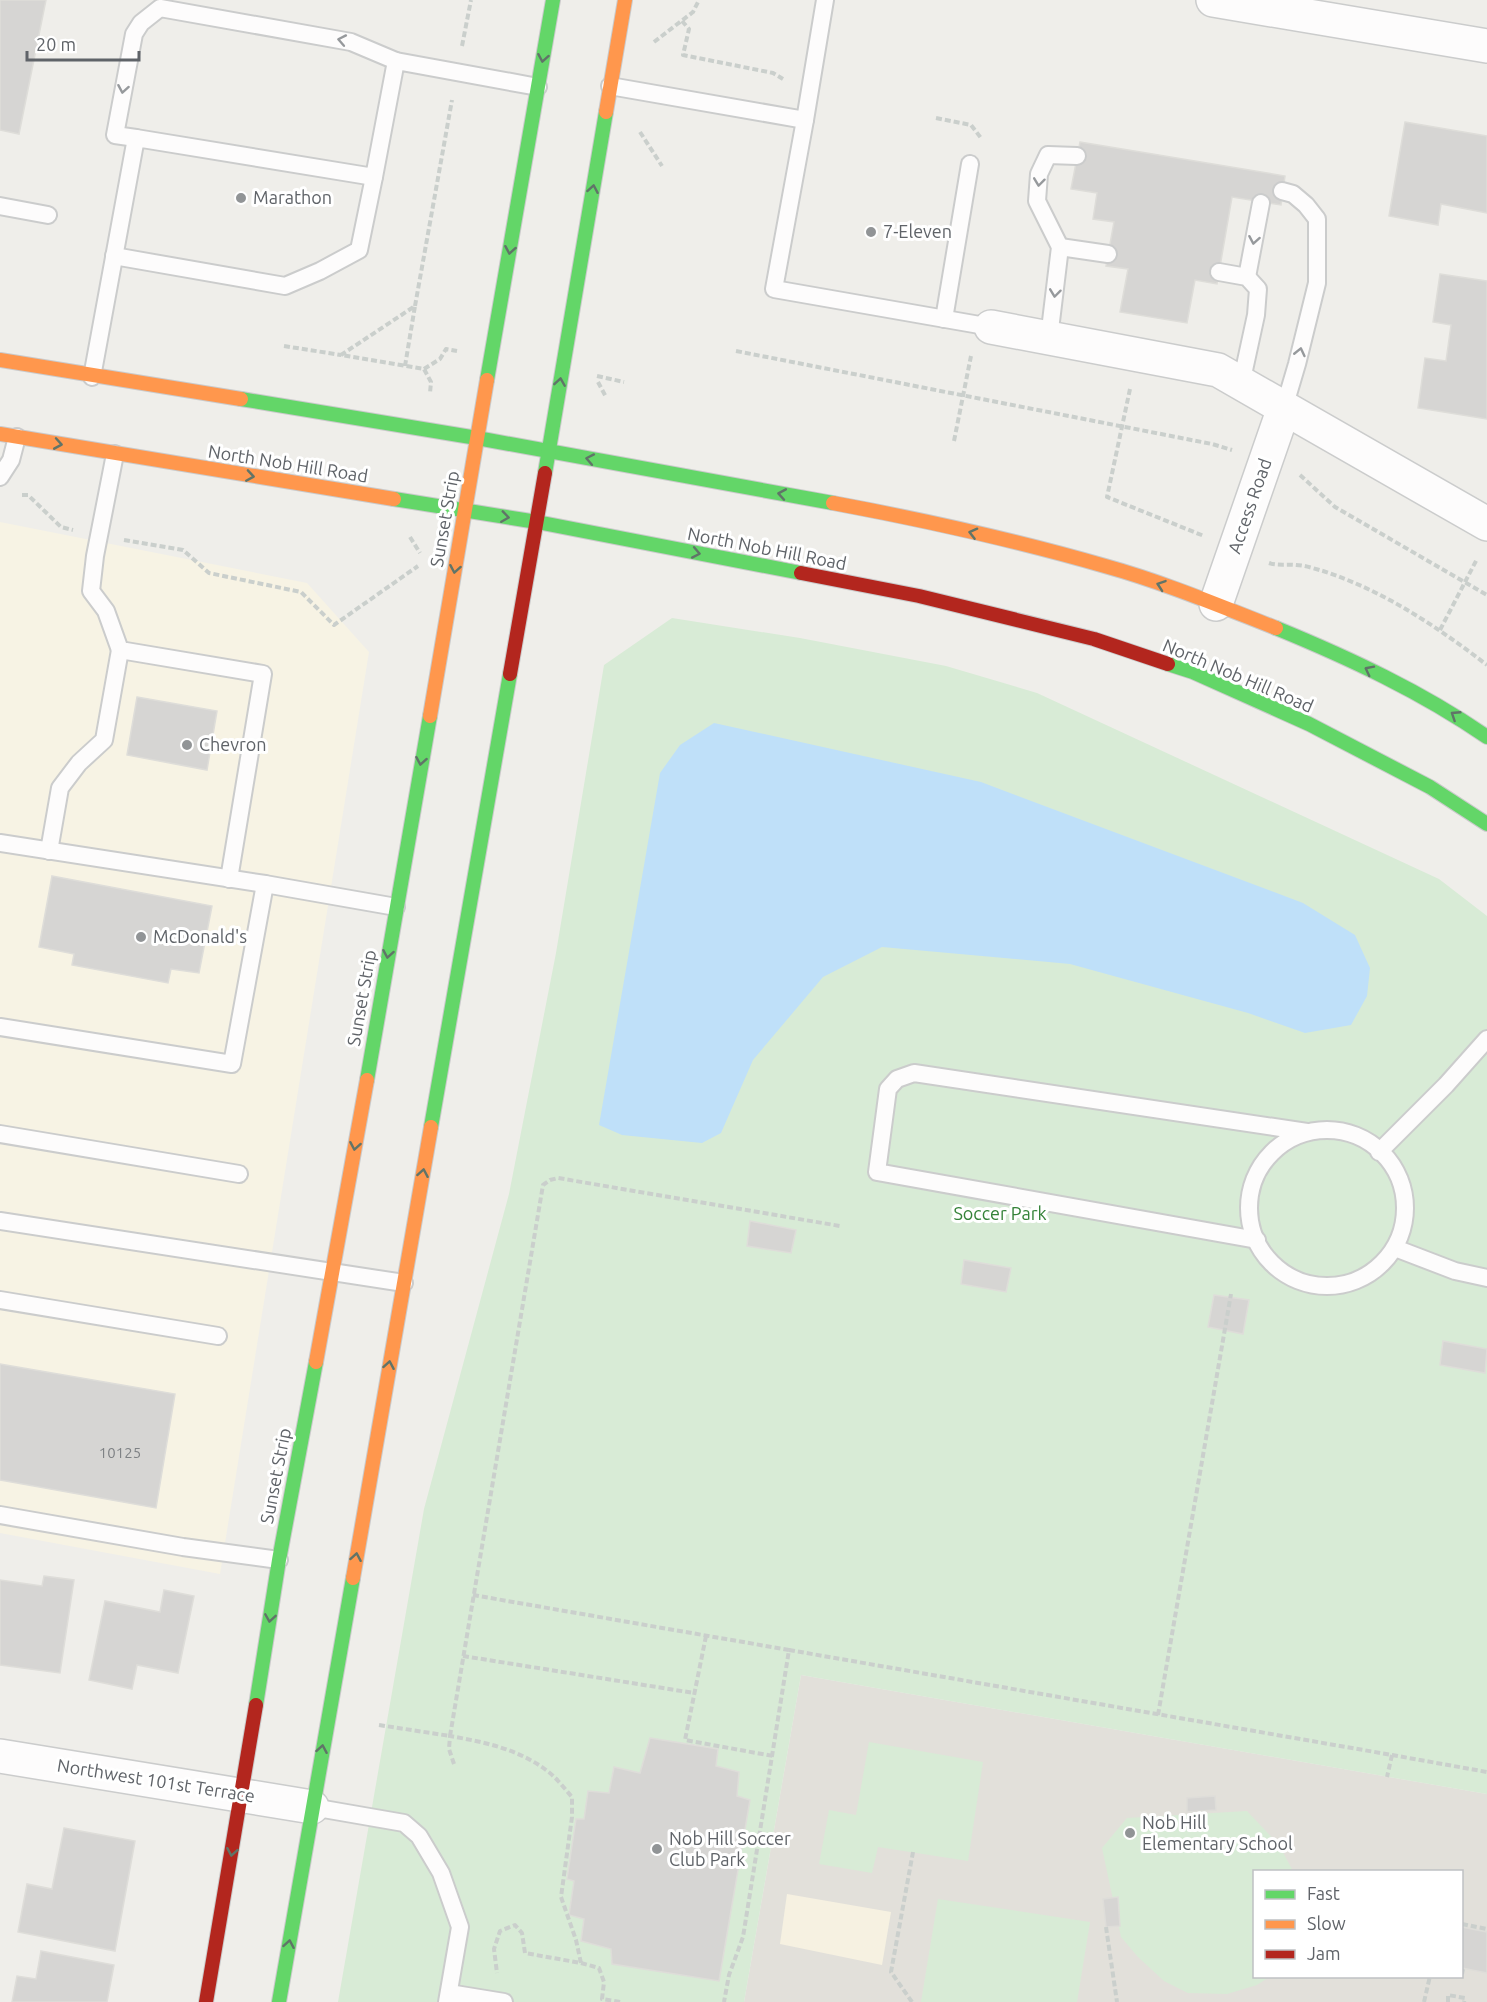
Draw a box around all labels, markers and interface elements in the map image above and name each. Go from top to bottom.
scale bar [27,24,140,62]
text: 20 m [36,34,76,54]
one-way arrow [337,34,347,47]
one-way arrow [537,52,550,62]
one-way arrow [118,85,130,94]
one-way arrow [1033,177,1046,186]
one-way arrow [586,185,599,195]
place label: Marathon [253,187,332,207]
marker: Marathon [234,191,248,205]
place label: 7-Eleven [883,221,952,241]
marker: 7-Eleven [864,225,878,239]
one-way arrow [1248,235,1261,245]
one-way arrow [504,244,517,254]
one-way arrow [1049,288,1061,297]
one-way arrow [1293,347,1306,357]
one-way arrow [554,377,566,386]
one-way arrow [53,438,62,450]
street label: North Nob Hill Road [207,440,370,486]
one-way arrow [586,453,596,466]
street label: Access Road [1223,455,1275,556]
street label: Sunset Strip [426,469,462,568]
one-way arrow [245,470,255,482]
one-way arrow [777,488,787,501]
one-way arrow [500,511,509,523]
street label: North Nob Hill Road [686,523,848,573]
one-way arrow [968,527,978,540]
one-way arrow [691,546,701,559]
one-way arrow [449,565,461,574]
one-way arrow [1156,580,1167,592]
street label: North Nob Hill Road [1160,634,1317,716]
one-way arrow [1364,666,1375,677]
one-way arrow [1451,711,1461,723]
place label: Chevron [199,734,267,754]
marker: Chevron [180,738,194,752]
one-way arrow [416,757,428,766]
place label: McDonald's [153,926,247,946]
marker: McDonald's [134,930,148,944]
street label: Sunset Strip [343,948,379,1047]
one-way arrow [383,949,395,958]
one-way arrow [349,1140,362,1150]
one-way arrow [416,1169,429,1179]
park label: Soccer Park [953,1203,1047,1223]
one-way arrow [383,1361,395,1370]
street label: Sunset Strip [256,1426,294,1525]
house number: 10125 [99,1444,141,1461]
one-way arrow [349,1553,362,1563]
one-way arrow [264,1614,276,1623]
one-way arrow [315,1745,328,1755]
street label: Northwest 101st Terrace [56,1754,257,1806]
place label: Nob Hill Elementary School [1142,1812,1293,1853]
marker: Nob Hill Elementary School [1123,1826,1137,1840]
place label: Nob Hill Soccer Club Park [669,1828,791,1869]
marker: Nob Hill Soccer Club Park [650,1842,664,1856]
one-way arrow [227,1848,239,1857]
legend [1253,1870,1463,1978]
text: Fast [1307,1883,1340,1903]
text: Slow [1307,1913,1346,1933]
one-way arrow [282,1940,294,1949]
text: Jam [1307,1943,1341,1963]

